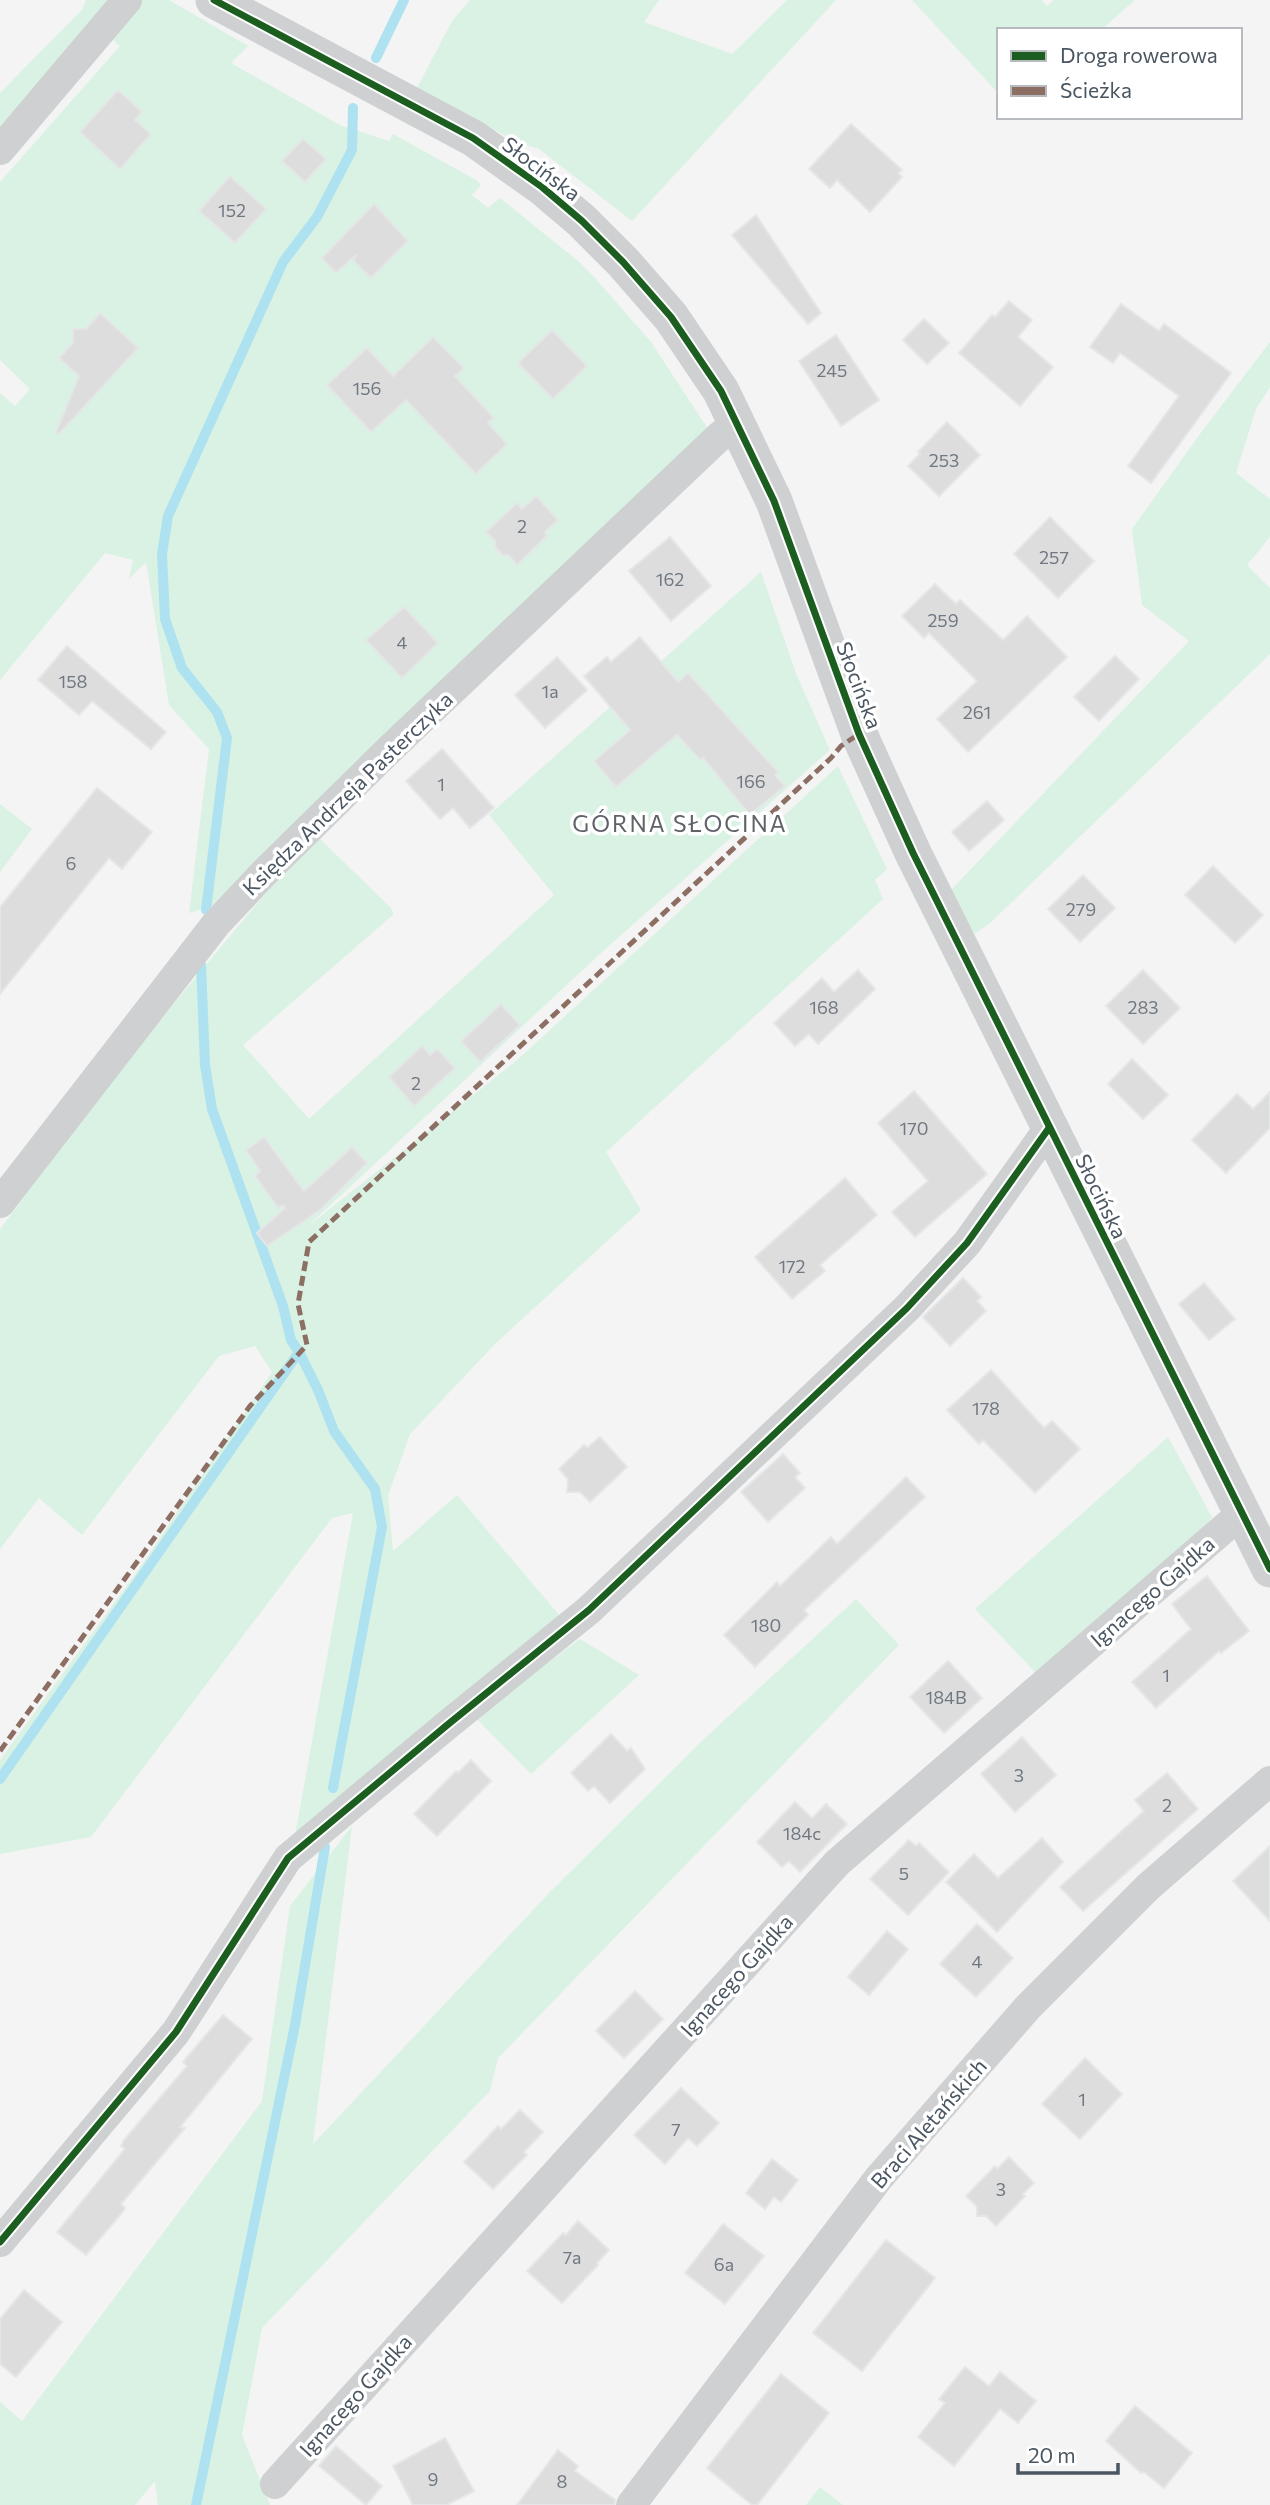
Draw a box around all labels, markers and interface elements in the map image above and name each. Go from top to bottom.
legend [997,28,1242,119]
text: Droga rowerowa [1060,42,1218,67]
text: Ścieżka [1060,77,1132,102]
street label: Słocińska [498,131,586,205]
house number: 152 [218,199,246,221]
house number: 245 [817,359,847,381]
house number: 156 [353,377,381,399]
house number: 253 [929,449,959,471]
house number: 2 [517,515,527,537]
house number: 257 [1039,546,1069,568]
house number: 162 [656,568,684,590]
house number: 259 [927,609,959,631]
house number: 4 [397,631,408,653]
street label: Słocińska [832,638,888,732]
house number: 158 [59,670,88,692]
house number: 1a [541,680,559,702]
street label: Księdza Andrzeja Pasterczyka [237,686,457,900]
house number: 261 [963,701,991,723]
house number: 166 [736,770,766,792]
house number: 1 [437,773,445,795]
district label: GÓRNA SŁOCINA [572,809,788,837]
house number: 6 [66,852,76,874]
house number: 279 [1066,898,1096,920]
house number: 168 [809,996,839,1018]
house number: 283 [1127,996,1159,1018]
house number: 2 [411,1072,421,1094]
house number: 170 [900,1117,928,1139]
street label: Słocińska [1071,1150,1133,1242]
house number: 172 [778,1255,806,1277]
house number: 178 [972,1397,1000,1419]
street label: Ignacego Gajdka [1085,1530,1219,1652]
house number: 180 [751,1614,781,1636]
house number: 1 [1162,1664,1170,1686]
house number: 184B [925,1686,967,1708]
house number: 3 [1014,1764,1024,1786]
house number: 2 [1162,1794,1172,1816]
house number: 184c [783,1822,821,1844]
house number: 5 [899,1862,909,1884]
street label: Ignacego Gajdka [675,1909,797,2041]
house number: 4 [972,1950,983,1972]
street label: Braci Aletańskich [865,2053,991,2193]
house number: 1 [1078,2088,1086,2110]
house number: 7 [671,2118,681,2140]
house number: 3 [996,2178,1006,2200]
house number: 7a [563,2246,581,2268]
house number: 6a [714,2253,734,2275]
street label: Ignacego Gajdka [294,2329,416,2461]
scale bar [1018,2432,1118,2476]
text: 20 m [1028,2442,1076,2467]
house number: 9 [428,2468,438,2490]
house number: 8 [557,2470,568,2492]

